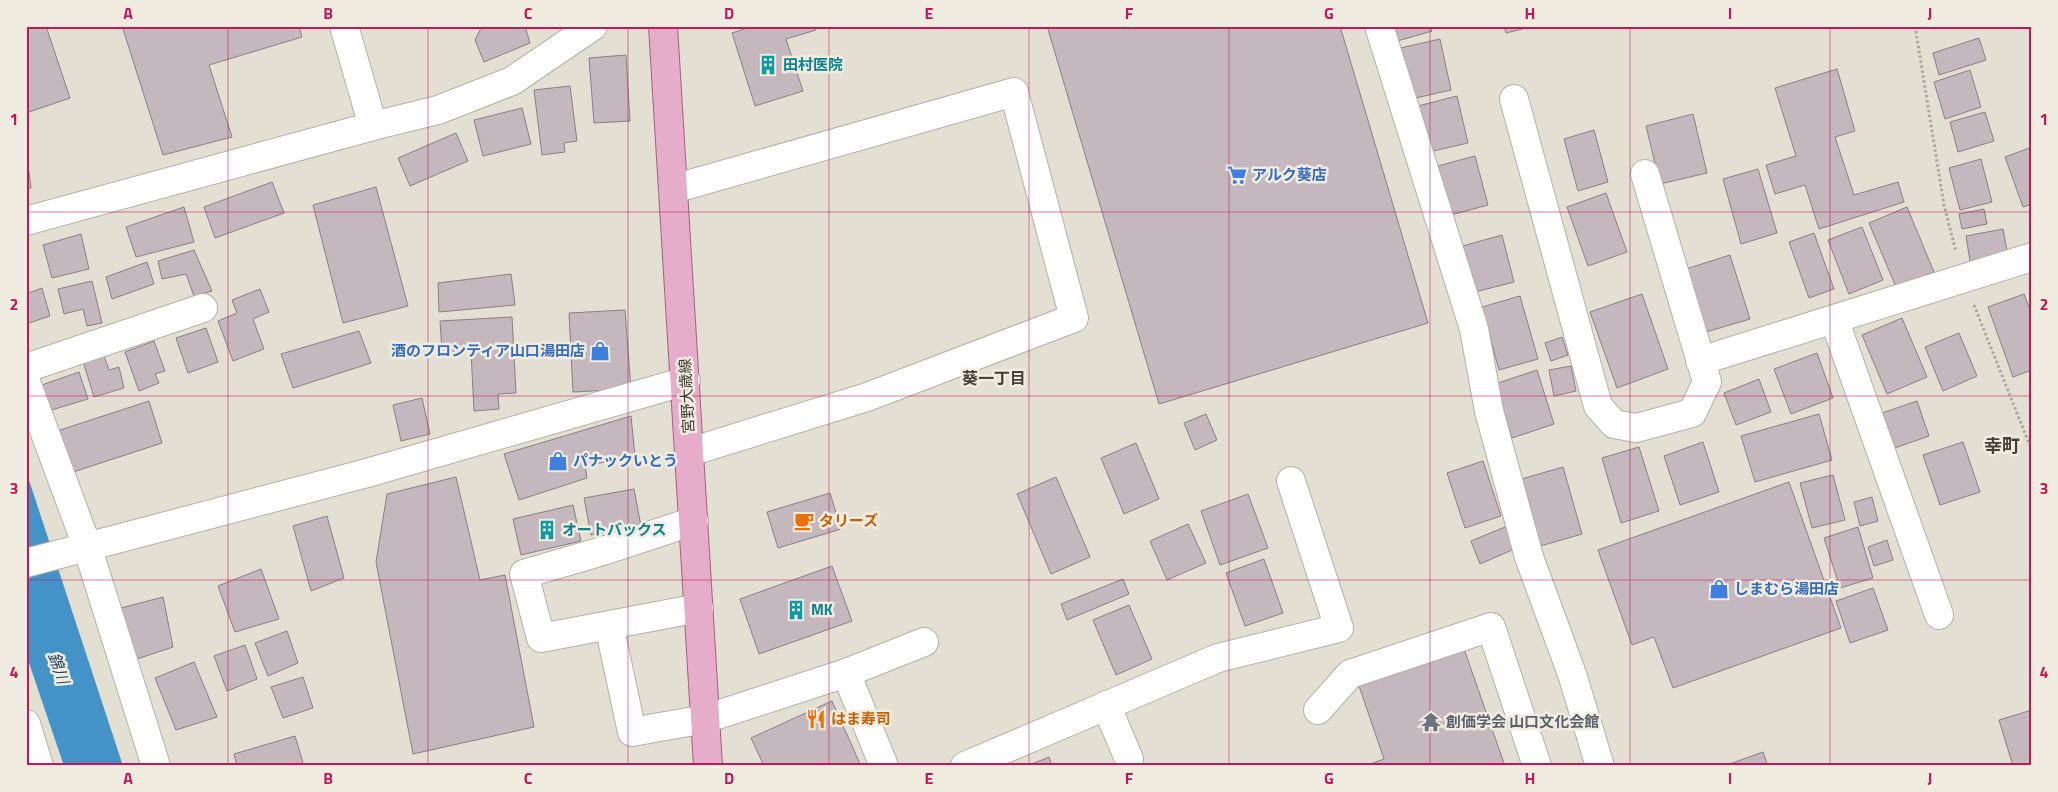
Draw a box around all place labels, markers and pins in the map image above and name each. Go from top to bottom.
place label: 田村医院 [783,53,843,76]
building icon: 田村医院 [757,54,779,76]
place label: アルク葵店 [1252,163,1327,186]
supermarket icon: アルク葵店 [1226,164,1248,186]
place label: 酒のフロンティア山口湯田店 [391,339,585,362]
shop icon: 酒のフロンティア山口湯田店 [589,340,611,362]
place label: パナックいとう [573,449,678,472]
shop icon: パナックいとう [547,450,569,472]
place label: タリーズ [819,509,878,532]
cafe icon: タリーズ [793,510,815,532]
place label: オートバックス [562,518,667,541]
building icon: オートバックス [536,519,558,541]
place label: しまむら湯田店 [1734,577,1839,600]
shop icon: しまむら湯田店 [1708,578,1730,600]
place label: MK [811,598,833,621]
building icon: MK [785,599,807,621]
place label: はま寿司 [831,707,891,730]
restaurant icon: はま寿司 [805,708,827,730]
place label: 創価学会 山口文化会館 [1446,710,1599,733]
temple icon: 創価学会 山口文化会館 [1420,711,1442,733]

